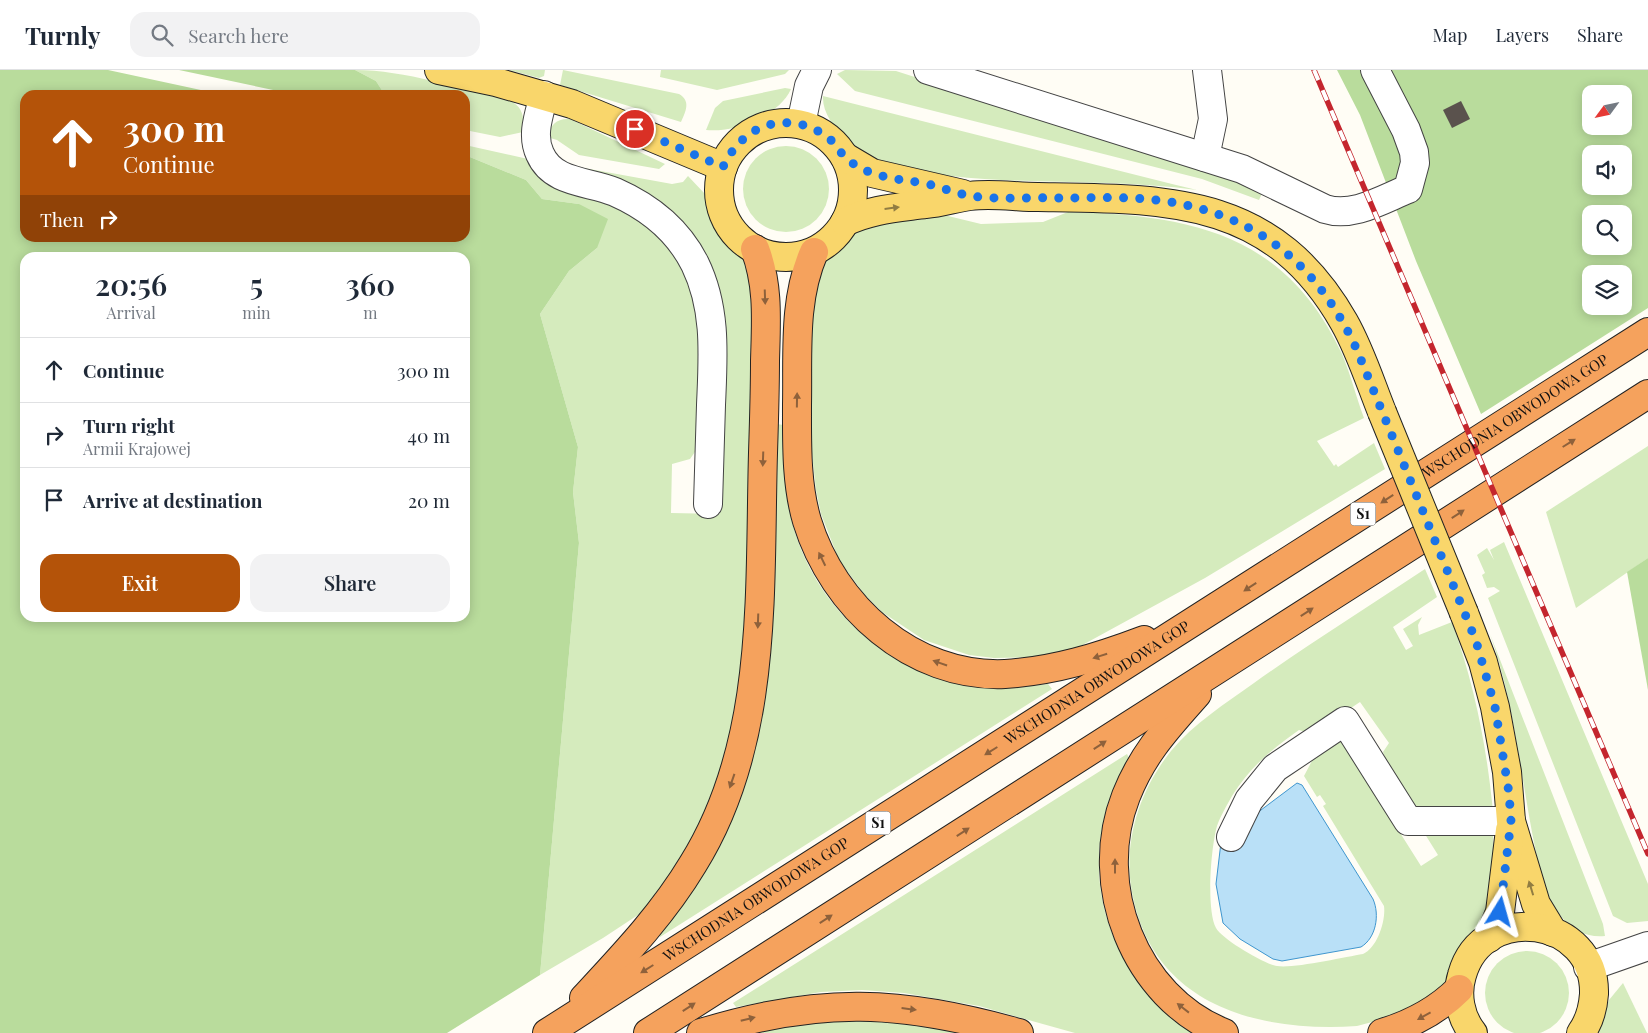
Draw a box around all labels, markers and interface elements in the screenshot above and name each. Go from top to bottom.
search box [130,12,480,57]
text: Turnly [25,19,100,51]
icon: search [148,21,176,49]
text: Search here [188,22,289,48]
text: Map [1432,23,1467,47]
text: Layers [1495,23,1549,47]
text: Share [1577,23,1623,47]
north arrow [1582,85,1632,135]
map controls [1582,85,1632,315]
text: 300 m [123,104,225,151]
pin [614,108,656,150]
icon: ahead [40,110,105,175]
icon: arrive [621,115,649,143]
button: sound [1582,145,1632,195]
text: Continue [123,149,215,179]
one-way arrow [884,203,900,211]
icon: right [94,205,122,233]
button: search [1582,205,1632,255]
text: Then [40,206,84,232]
text: 20:56 [95,264,167,304]
text: 5 [250,264,263,304]
text: 360 [346,264,395,304]
button: layers [1582,265,1632,315]
one-way arrow [762,289,770,305]
text: Arrival [106,302,156,323]
text: min [242,302,271,323]
text: m [363,302,377,323]
street label: WSCHODNIA OBWODOWA GOP [1417,349,1612,483]
icon: ahead [40,356,68,384]
text: Continue [83,357,164,383]
text: 300 m [397,357,450,383]
one-way arrow [793,392,801,408]
text: Turn right [83,412,175,438]
icon: right [40,421,68,449]
text: 40 m [408,422,450,448]
text: Armii Krajowej [83,438,191,459]
one-way arrow [1563,438,1576,448]
one-way arrow [759,451,767,467]
icon: arrive [40,486,68,514]
text: Arrive at destination [83,487,263,513]
text: 20 m [408,487,450,513]
one-way arrow [1380,494,1393,504]
road number: S1 [1350,502,1376,526]
one-way arrow [1452,509,1465,519]
one-way arrow [818,552,826,566]
button: Exit [40,554,240,612]
button: Share [250,554,450,612]
one-way arrow [1243,582,1256,591]
one-way arrow [1301,607,1314,616]
one-way arrow [753,614,761,630]
street label: WSCHODNIA OBWODOWA GOP [999,615,1193,749]
one-way arrow [1092,652,1107,660]
one-way arrow [933,659,948,666]
one-way arrow [1093,740,1106,749]
one-way arrow [985,746,998,755]
one-way arrow [727,774,735,789]
road number: S1 [866,811,890,834]
one-way arrow [956,827,969,837]
street label: WSCHODNIA OBWODOWA GOP [658,832,853,966]
one-way arrow [1111,858,1119,874]
one-way arrow [1527,881,1535,896]
position arrow [1473,885,1525,937]
one-way arrow [819,915,832,924]
one-way arrow [641,964,654,974]
one-way arrow [682,1002,695,1011]
one-way arrow [1176,1002,1189,1013]
one-way arrow [901,1005,917,1013]
one-way arrow [1416,1012,1431,1020]
one-way arrow [740,1015,755,1023]

